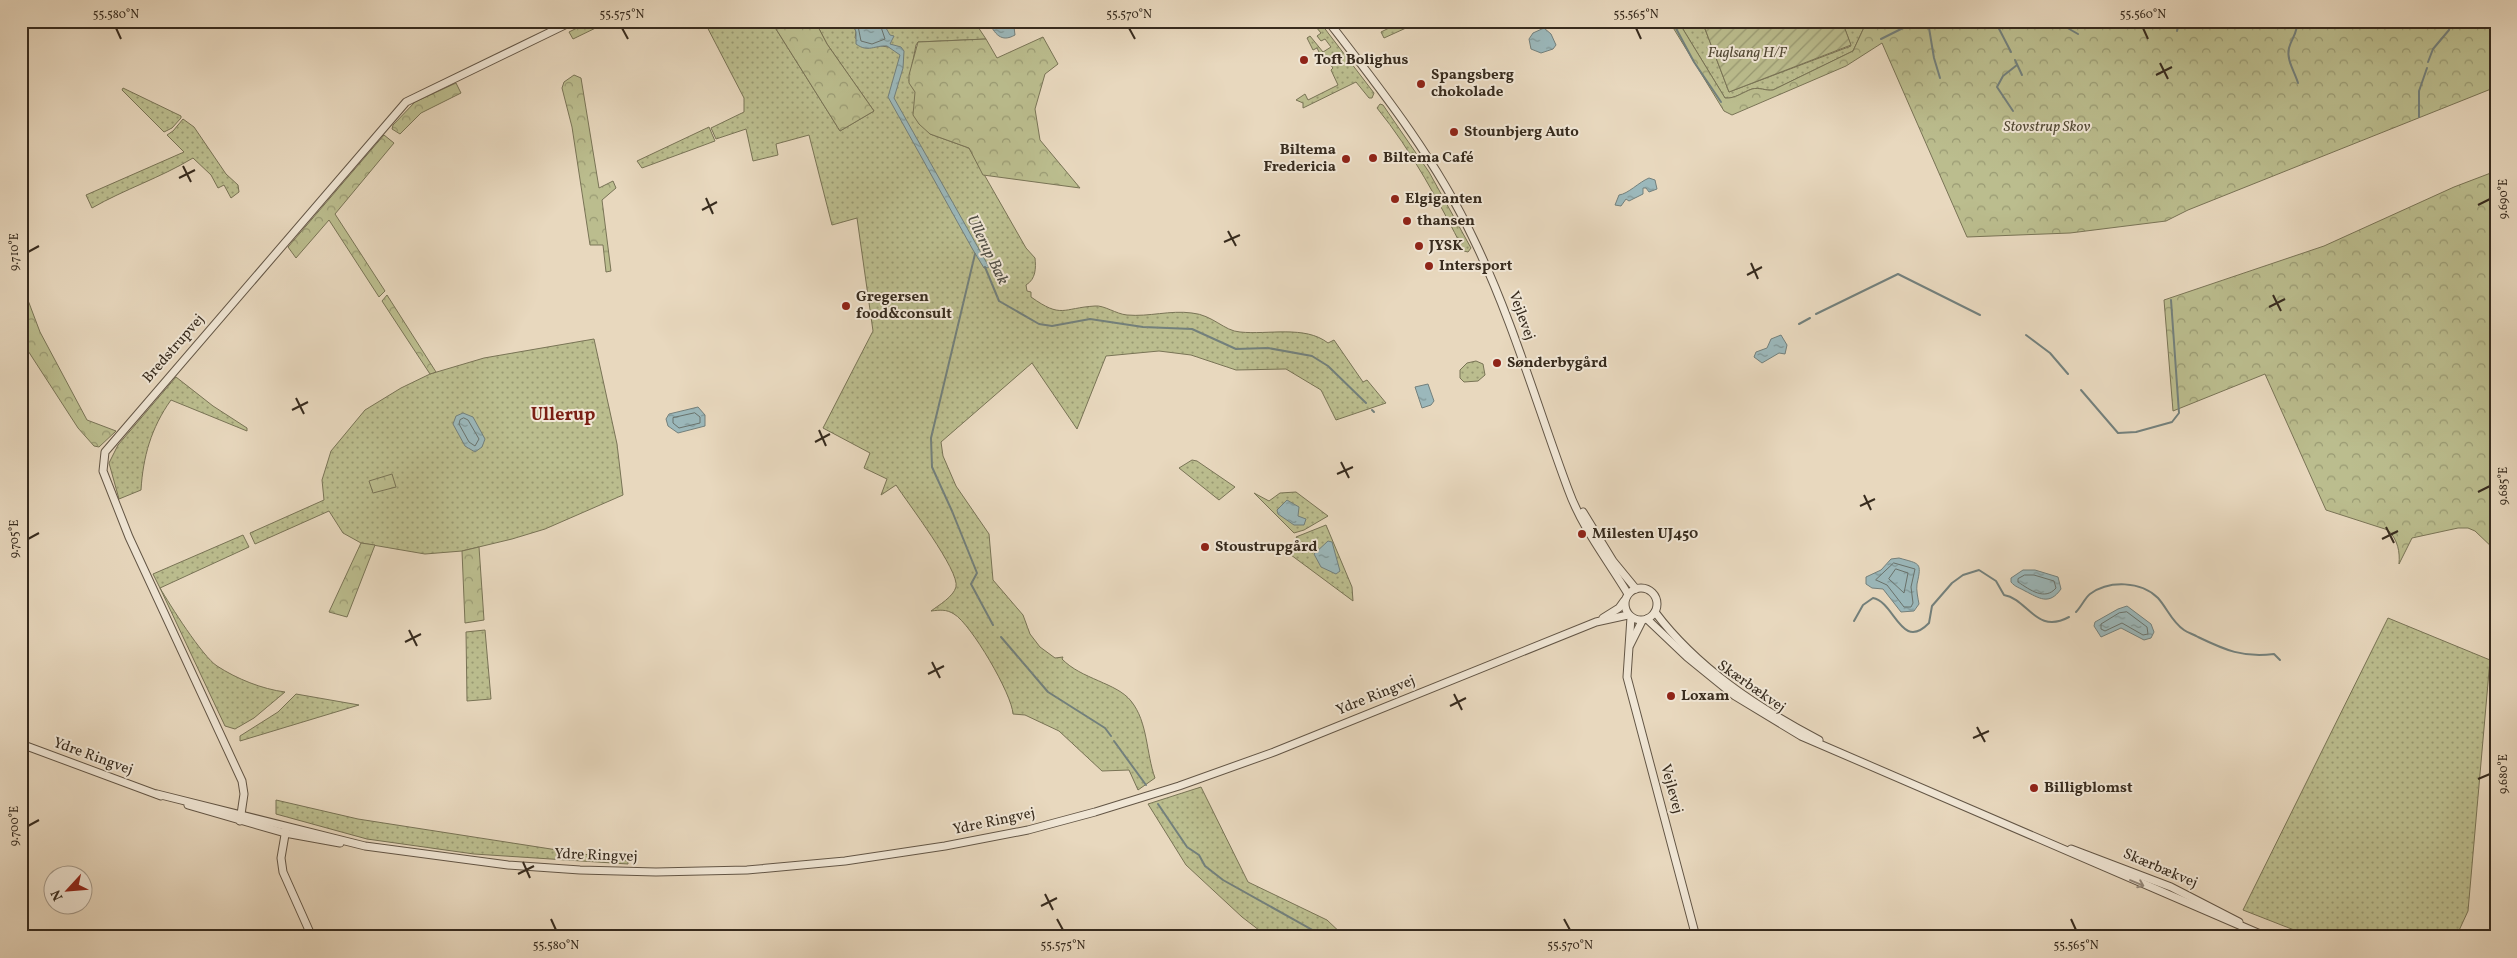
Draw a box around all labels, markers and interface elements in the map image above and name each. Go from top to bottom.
text: 55.580°N [93,7,139,23]
text: 55.575°N [600,7,645,23]
text: 55.570°N [1106,7,1152,23]
text: 55.565°N [1613,7,1659,23]
text: 55.560°N [2120,7,2166,23]
park label: Fuglsang H/F [1707,43,1787,64]
place label: Toft Bolighus [1314,50,1409,71]
marker: Toft Bolighus [1298,54,1310,66]
place label: Spangsberg chokolade [1431,65,1514,103]
marker: Spangsberg chokolade [1415,78,1427,90]
park label: Stovstrup Skov [2004,117,2090,138]
place label: Stounbjerg Auto [1464,122,1579,143]
marker: Stounbjerg Auto [1448,126,1460,138]
place label: Biltema Fredericia [1264,140,1336,178]
place label: Biltema Café [1383,148,1474,169]
marker: Biltema Café [1367,152,1379,164]
marker: Biltema Fredericia [1340,153,1352,165]
text: 9.690°E [2496,179,2512,219]
place label: Elgiganten [1405,189,1482,210]
marker: Elgiganten [1389,193,1401,205]
water label: Ullerup Bæk [961,211,1014,289]
place label: thansen [1417,211,1475,232]
marker: thansen [1401,215,1413,227]
text: 9.710°E [7,233,23,271]
place label: JYSK [1428,236,1463,257]
marker: JYSK [1413,240,1425,252]
place label: Intersport [1439,256,1513,277]
marker: Intersport [1423,260,1435,272]
place label: Gregersen food&consult [856,287,952,325]
street label: Vejlevej [1502,289,1540,343]
marker: Gregersen food&consult [840,300,852,312]
street label: Bredstrupvej [138,310,210,388]
place label: Sønderbygård [1507,353,1607,374]
marker: Sønderbygård [1491,357,1503,369]
district label: Ullerup [531,403,595,428]
text: 9.685°E [2496,467,2512,505]
text: 9.705°E [7,520,23,558]
place label: Milesten UJ450 [1592,524,1698,545]
marker: Milesten UJ450 [1576,528,1588,540]
place label: Stoustrupgård [1215,537,1318,558]
marker: Stoustrupgård [1199,541,1211,553]
street label: Skærbækvej [1713,656,1789,718]
street label: Ydre Ringvej [1333,671,1419,721]
place label: Loxam [1681,686,1730,707]
marker: Loxam [1665,690,1677,702]
street label: Ydre Ringvej [50,733,136,781]
text: 9.680°E [2496,754,2512,794]
street label: Vejlevej [1654,762,1688,816]
place label: Billigblomst [2044,778,2133,799]
marker: Billigblomst [2028,782,2040,794]
street label: Ydre Ringvej [951,803,1037,841]
text: 9.700°E [7,806,23,846]
street label: Ydre Ringvej [554,844,638,868]
street label: Skærbækvej [2119,844,2201,894]
north arrow [42,866,92,916]
one-way arrow [2129,878,2144,888]
text: N [47,886,68,904]
text: 55.580°N [533,938,579,954]
text: 55.575°N [1041,938,1086,954]
text: 55.570°N [1547,938,1593,954]
text: 55.565°N [2053,938,2099,954]

